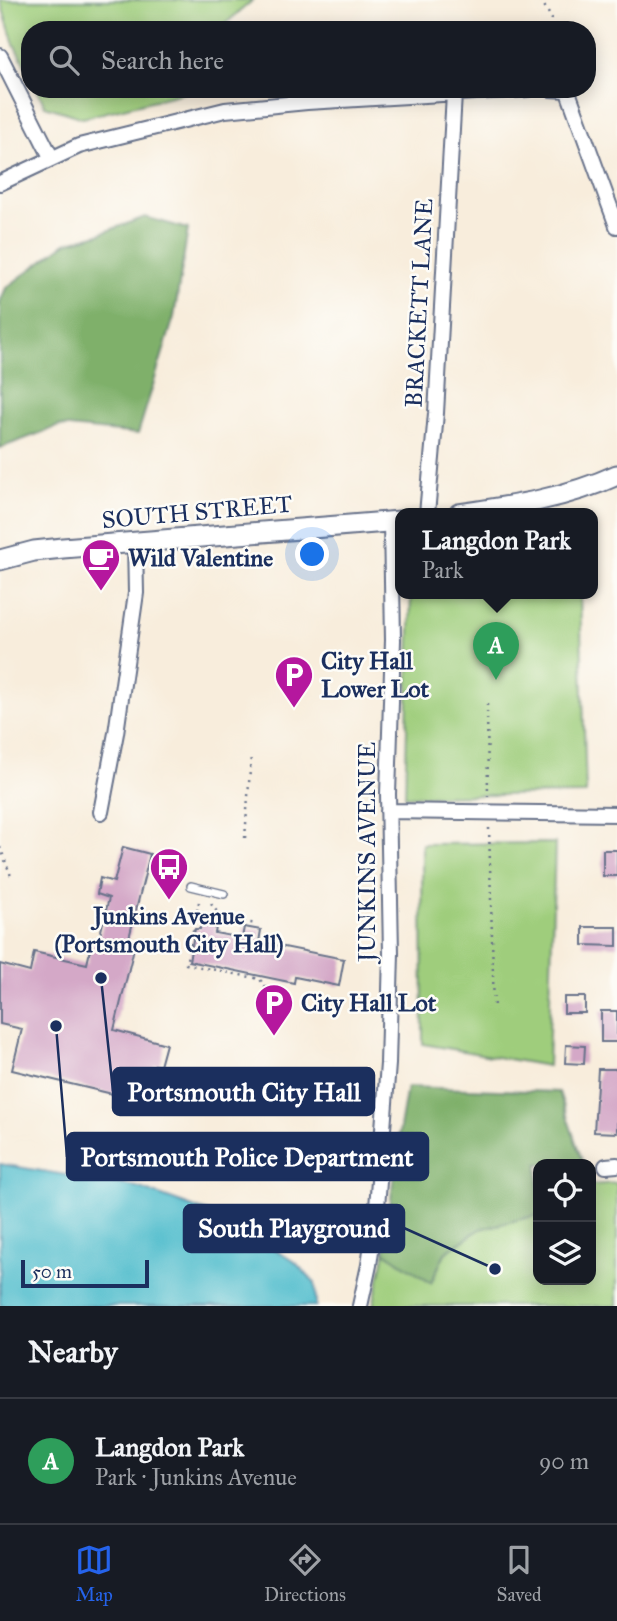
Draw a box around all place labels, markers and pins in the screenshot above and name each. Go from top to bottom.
cafe icon: Wild Valentine [80,537,122,592]
place label: Wild Valentine [128,543,273,573]
pin: A [473,622,519,680]
place label: City Hall Lower Lot [321,646,430,704]
parking icon: City Hall Lower Lot [273,654,315,709]
bus stop icon: Junkins Avenue (Portsmouth City Hall) [148,846,190,901]
place label: Junkins Avenue (Portsmouth City Hall) [55,901,284,959]
parking icon: City Hall Lot [253,982,295,1037]
place label: City Hall Lot [301,988,437,1018]
callout: Portsmouth City Hall [113,1068,374,1115]
callout: Portsmouth Police Department [67,1133,428,1180]
callout: South Playground [184,1205,404,1252]

